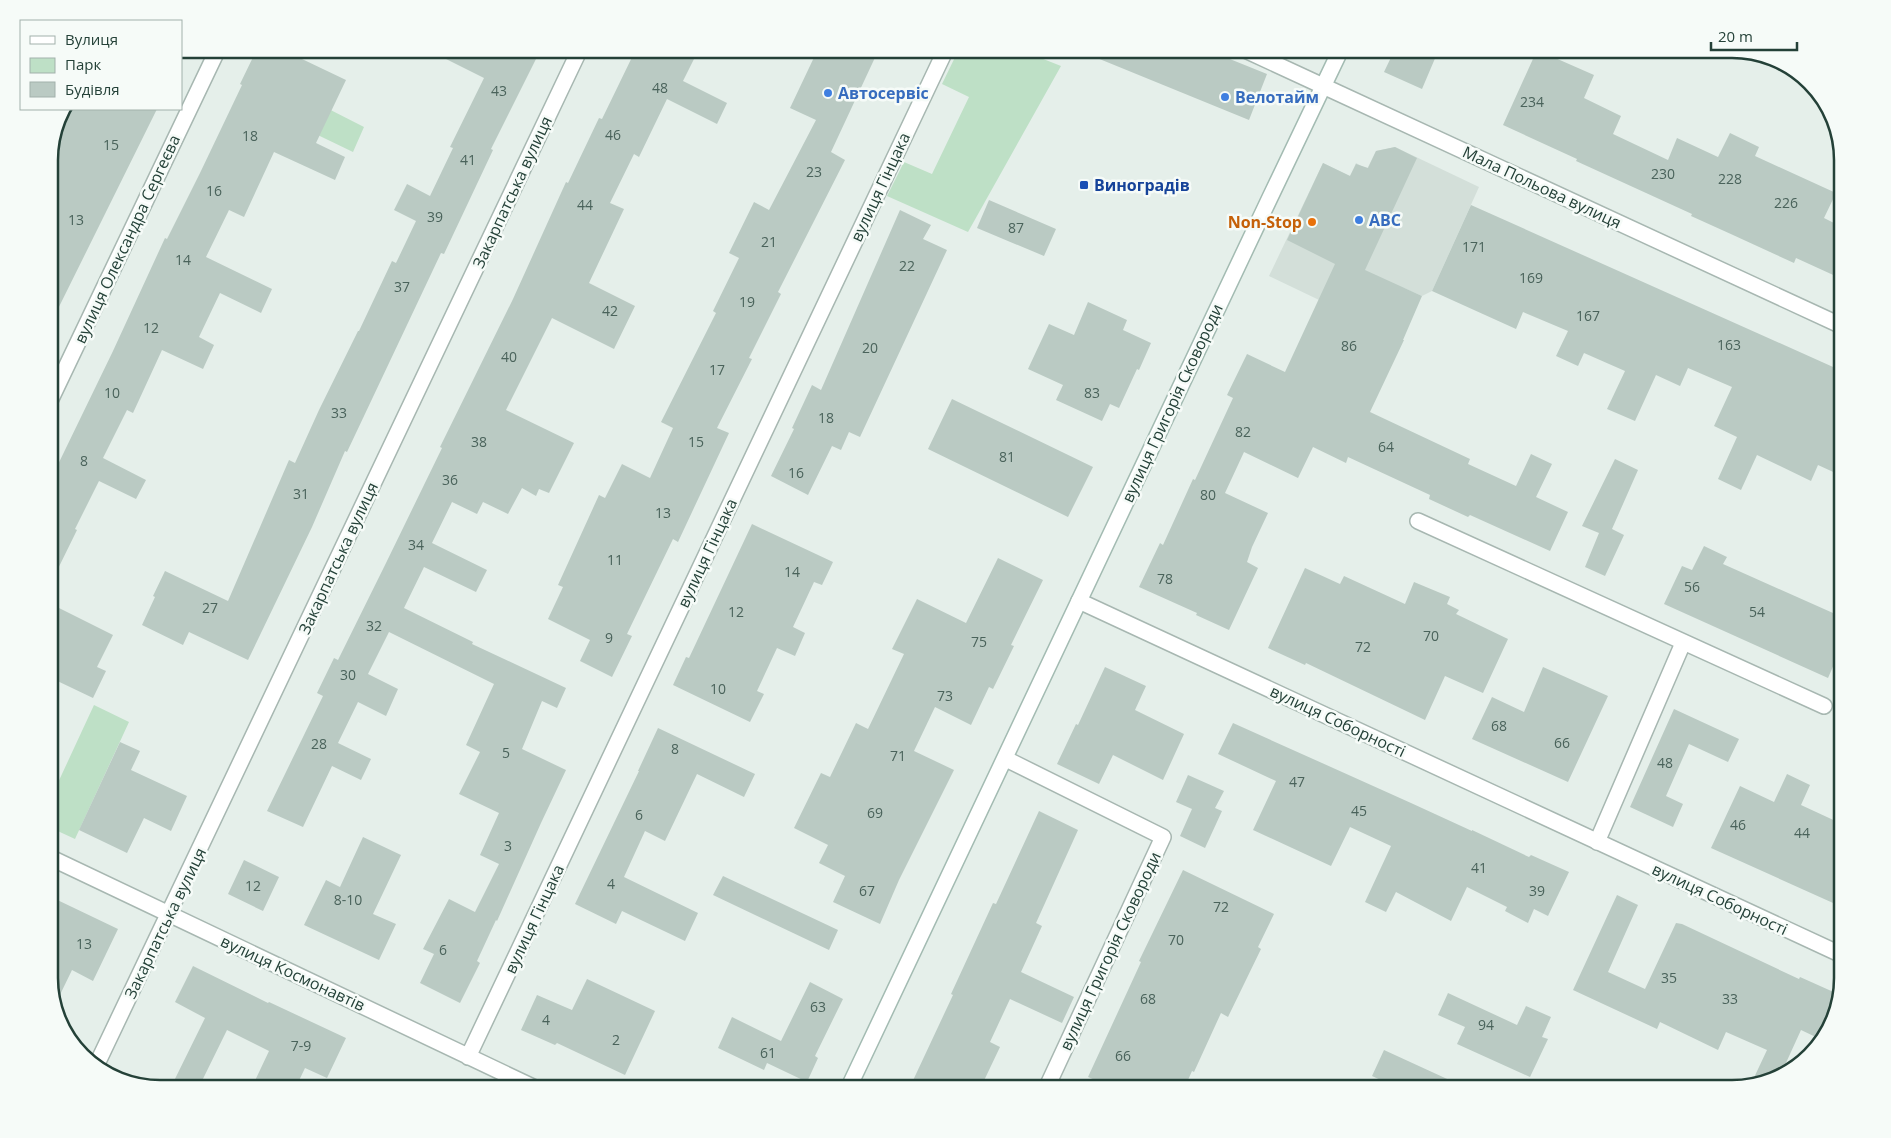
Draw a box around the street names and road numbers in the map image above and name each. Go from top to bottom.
street label: Закарпатська вулиця [467,112,557,272]
street label: вулиця Гінцака [845,129,915,245]
street label: вулиця Олександра Сергеєва [69,131,185,347]
street label: Мала Польова вулиця [1459,141,1625,233]
street label: вулиця Григорія Сковороди [1116,300,1228,506]
street label: Закарпатська вулиця [293,478,383,638]
street label: вулиця Гінцака [672,495,742,611]
street label: вулиця Соборності [1267,680,1409,762]
street label: Закарпатська вулиця [119,844,211,1002]
street label: вулиця Григорія Сковороди [1054,848,1166,1054]
street label: вулиця Соборності [1649,858,1791,940]
street label: вулиця Гінцака [499,861,569,977]
street label: вулиця Космонавтів [217,930,369,1016]

